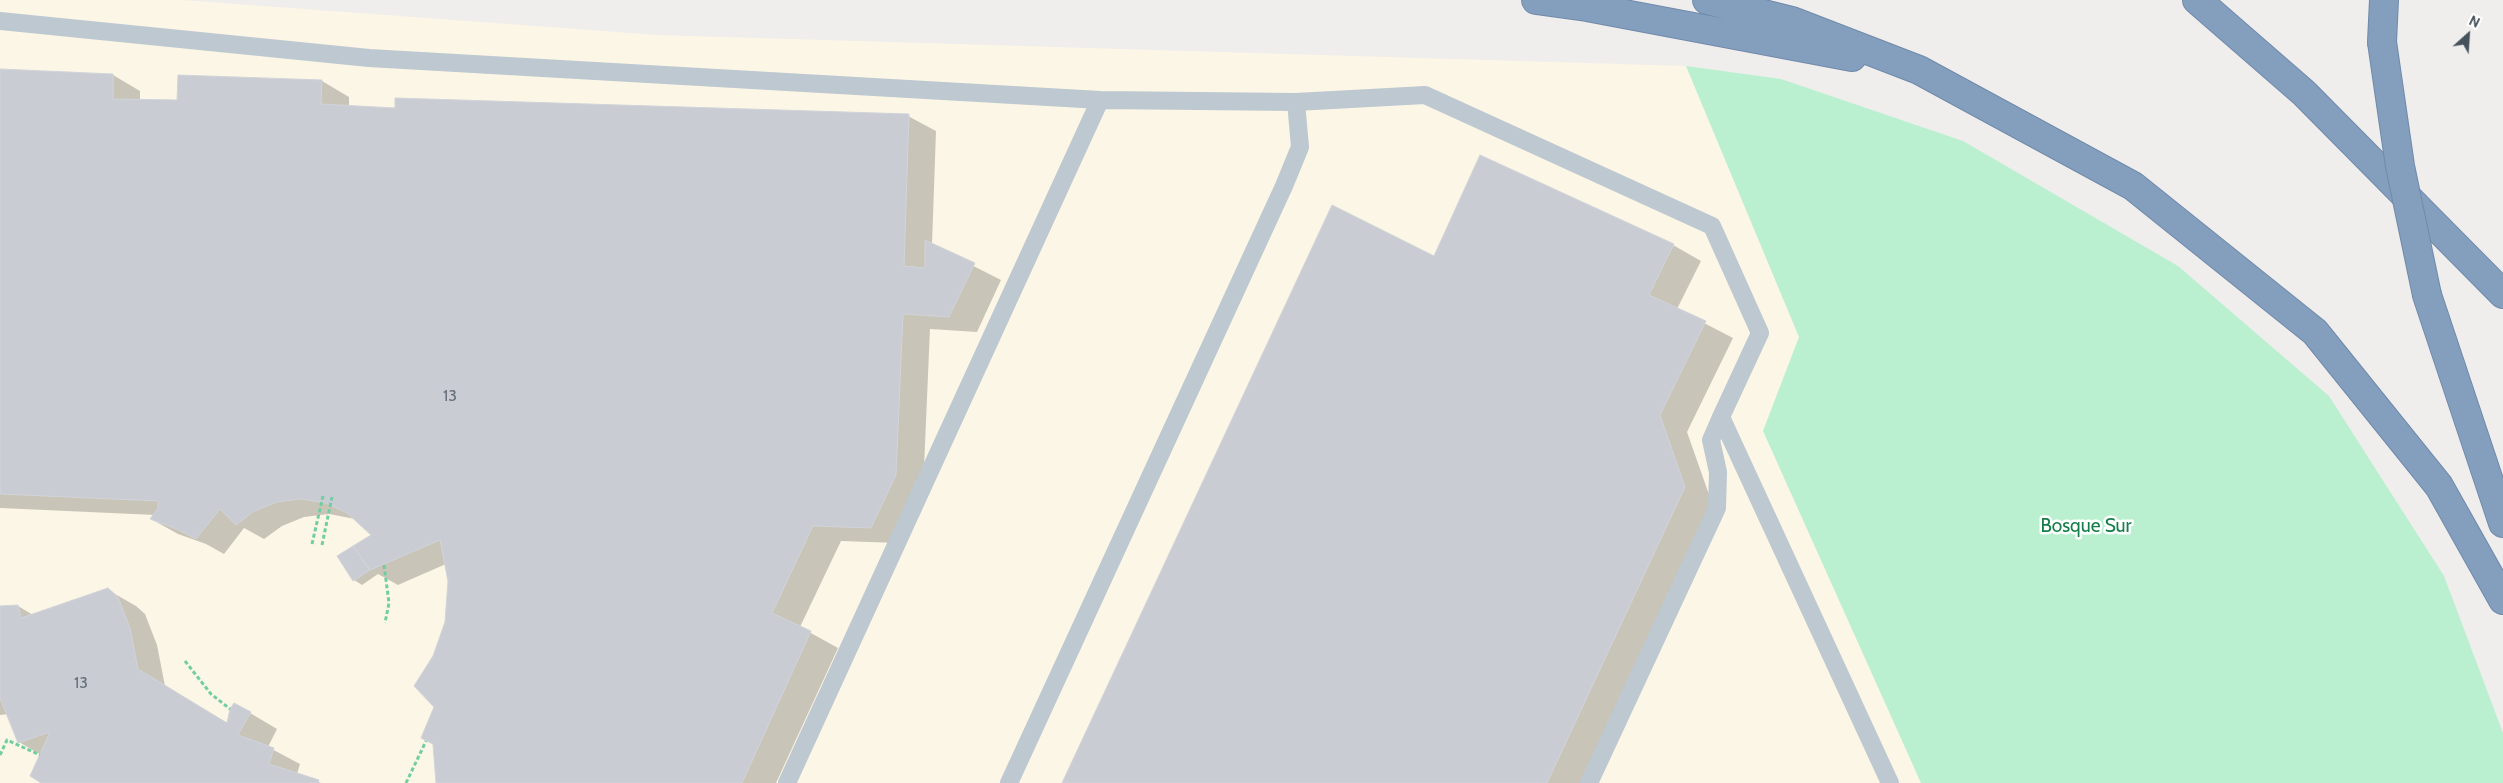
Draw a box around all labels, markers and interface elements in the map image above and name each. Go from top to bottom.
north arrow [2443,10,2493,60]
text: N [2466,11,2483,32]
house number: 13 [443,386,457,406]
park label: Bosque Sur [2040,515,2132,537]
house number: 13 [74,673,88,693]

